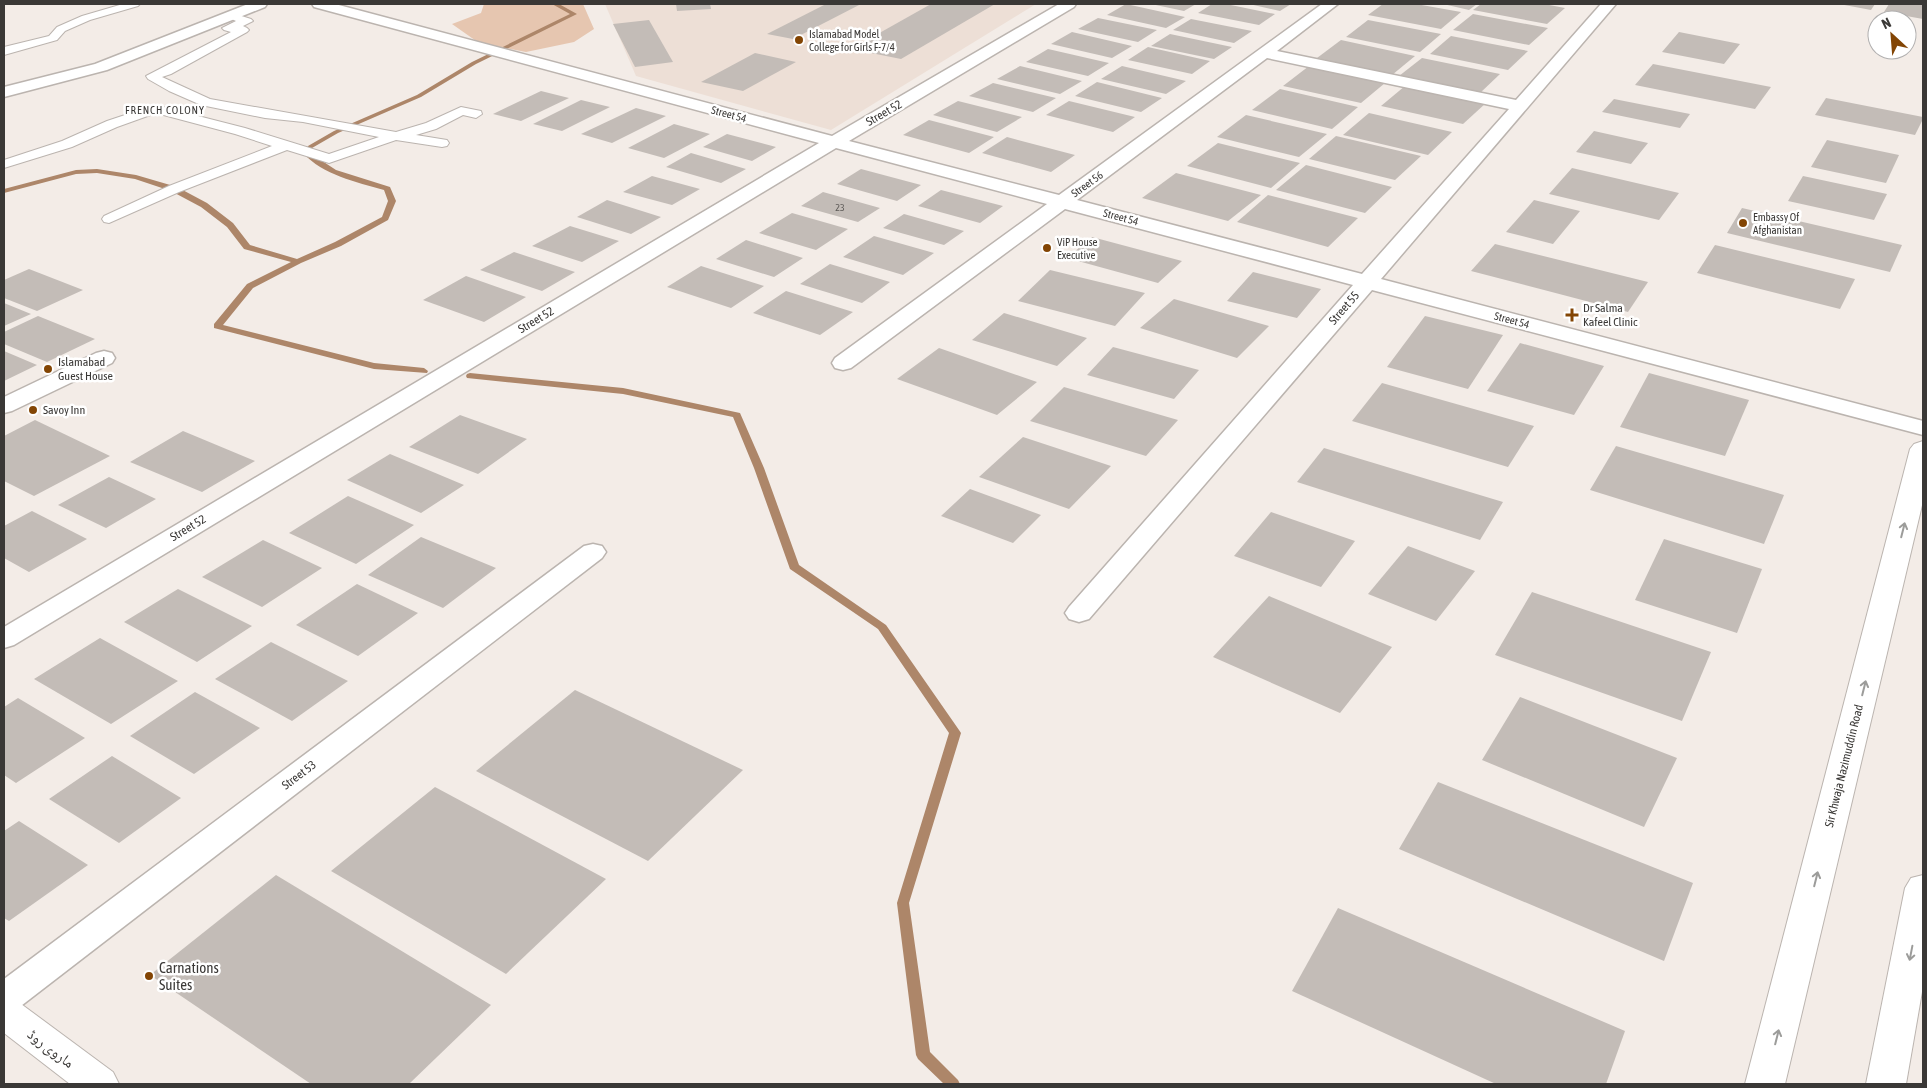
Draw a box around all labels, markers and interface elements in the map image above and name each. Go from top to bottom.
north arrow [1867,10,1917,60]
text: N [1879,14,1894,32]
place label: Islamabad Model College for Girls F-7/4 [809,28,895,53]
marker: Islamabad Model College for Girls F-7/4 [793,34,805,46]
street label: Street 52 [863,97,905,129]
district label: FRENCH COLONY [125,104,205,116]
street label: Street 54 [710,104,748,124]
street label: Street 56 [1069,169,1105,199]
house number: 23 [835,202,845,213]
street label: Street 54 [1102,207,1140,227]
place label: Embassy Of Afghanistan [1753,211,1802,236]
marker: Embassy Of Afghanistan [1737,217,1749,229]
place label: ViP House Executive [1057,236,1098,261]
marker: ViP House Executive [1041,242,1053,254]
street label: Street 55 [1326,289,1362,327]
place label: Dr Salma Kafeel Clinic [1583,301,1638,329]
street label: Street 52 [516,304,556,336]
marker: Dr Salma Kafeel Clinic [1565,308,1579,322]
street label: Street 54 [1493,310,1531,330]
place label: Islamabad Guest House [58,355,113,383]
marker: Islamabad Guest House [42,363,54,375]
place label: Savoy Inn [43,403,85,417]
marker: Savoy Inn [27,404,39,416]
street label: Street 52 [168,512,208,544]
one-way arrow [1899,522,1908,538]
one-way arrow [1860,680,1869,696]
street label: Sir Khwaja Nazimuddin Road [1822,703,1866,829]
street label: Street 53 [279,758,319,792]
one-way arrow [1812,872,1821,888]
one-way arrow [1906,945,1915,961]
place label: Carnations Suites [159,959,219,993]
marker: Carnations Suites [143,970,155,982]
street label: ماروی روڈ [23,1025,78,1073]
one-way arrow [1772,1029,1782,1045]

